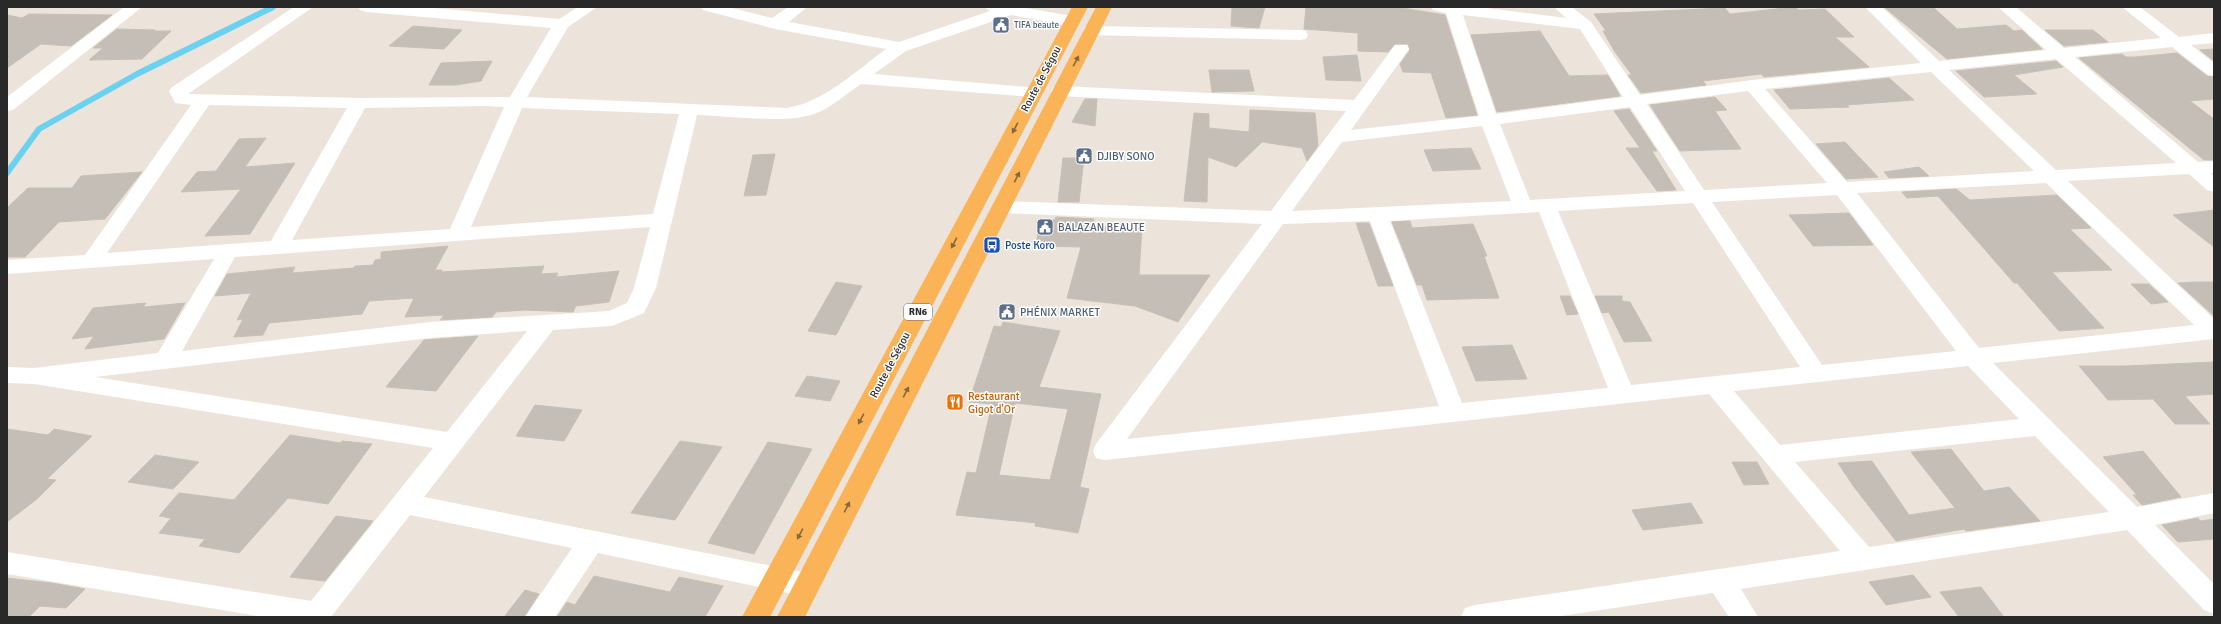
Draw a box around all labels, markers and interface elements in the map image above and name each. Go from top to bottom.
public building icon: TIFA beaute [991,15,1011,35]
place label: TIFA beaute [1014,20,1059,31]
street label: Route de Ségou [1018,44,1064,114]
one-way arrow [1072,55,1079,66]
one-way arrow [1012,122,1019,134]
public building icon: DJIBY SONO [1074,146,1094,166]
place label: DJIBY SONO [1097,150,1154,163]
one-way arrow [1014,171,1020,182]
public building icon: BALAZAN BEAUTE [1035,217,1055,237]
place label: BALAZAN BEAUTE [1058,221,1145,234]
bus stop icon: Poste Koro [982,235,1002,255]
one-way arrow [951,237,958,249]
place label: Poste Koro [1005,239,1055,252]
public building icon: PHÉNIX MARKET [997,302,1017,322]
road number: RN6 [904,304,932,320]
place label: PHÉNIX MARKET [1020,305,1100,319]
street label: Route de Ségou [867,330,913,400]
one-way arrow [903,386,910,398]
place label: Restaurant Gigot d'Or [968,390,1020,416]
restaurant icon: Restaurant Gigot d'Or [945,392,965,412]
one-way arrow [857,414,864,425]
one-way arrow [844,502,850,513]
one-way arrow [796,528,803,540]

